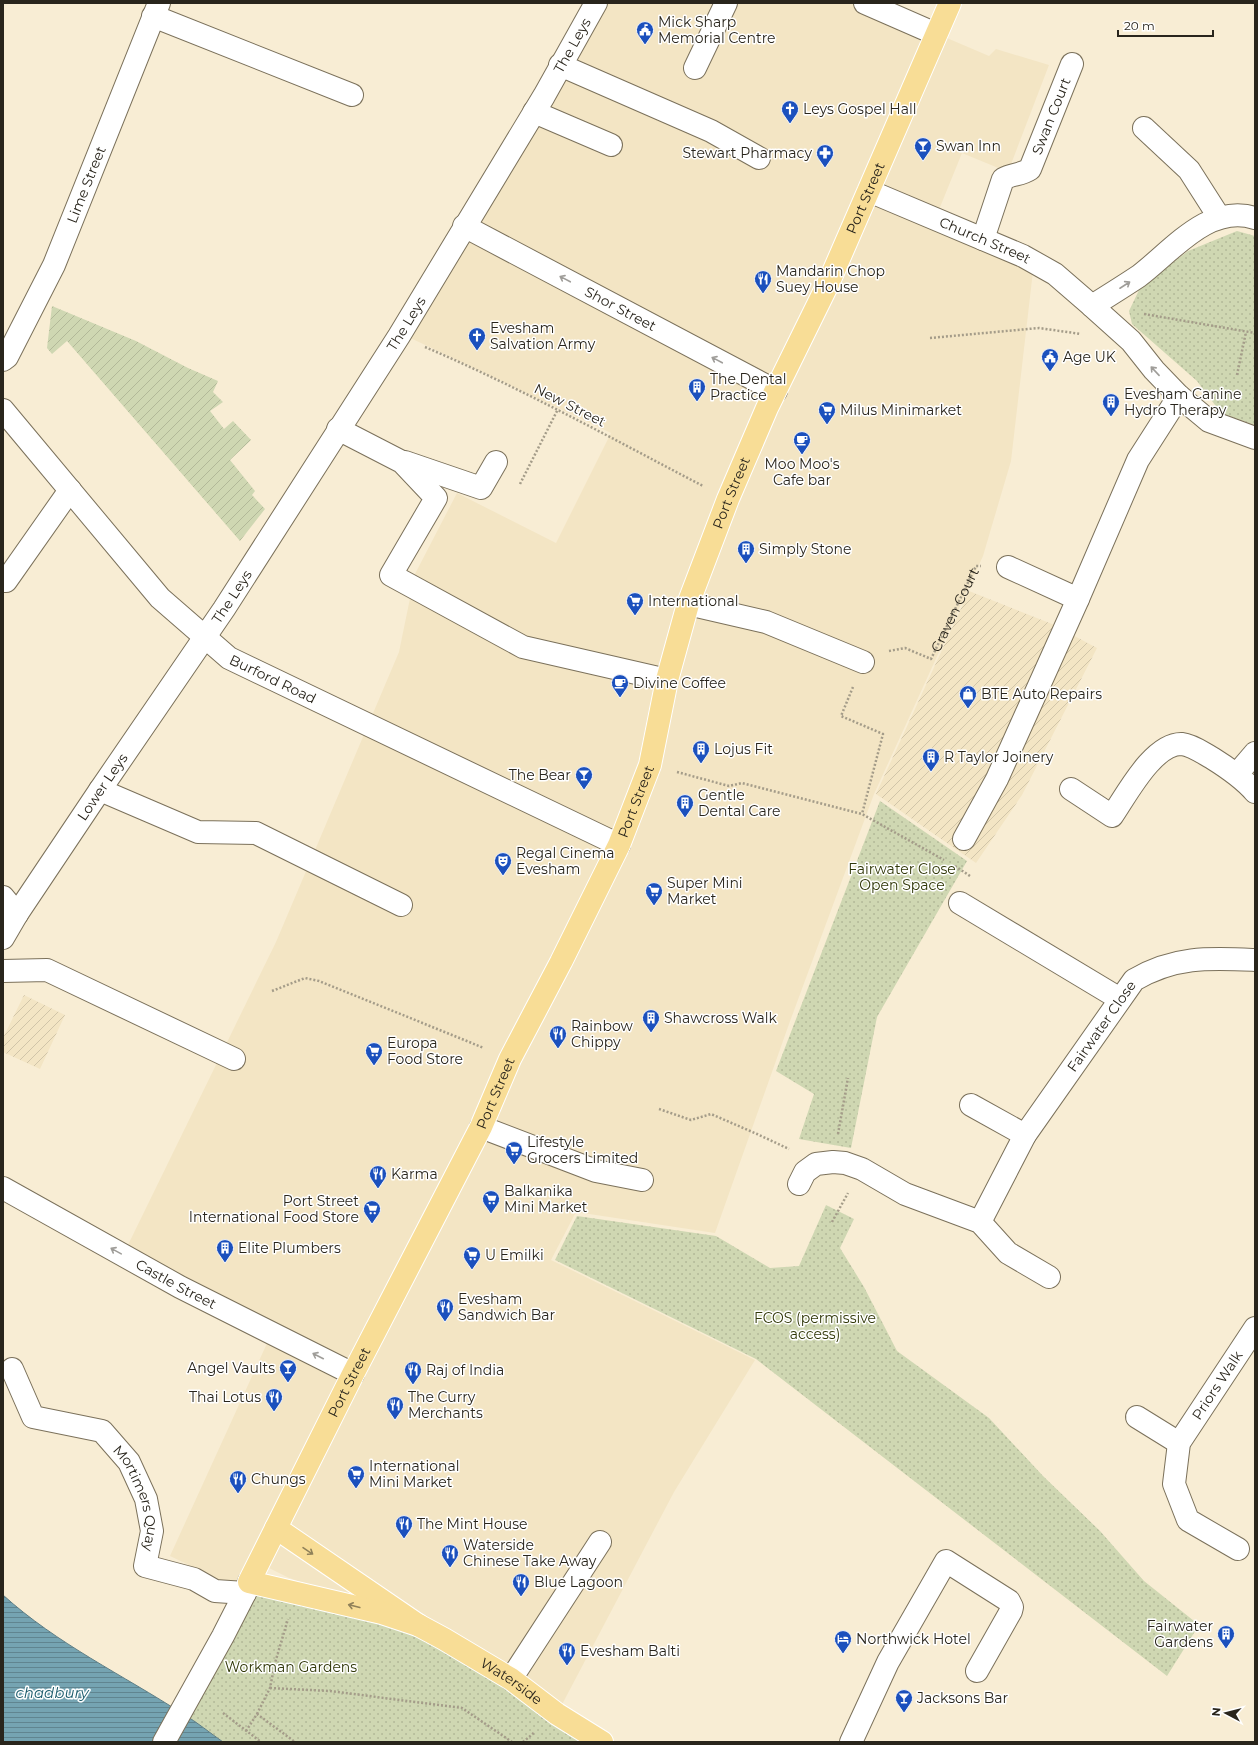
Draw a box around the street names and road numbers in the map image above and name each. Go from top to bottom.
street label: The Leys [550,14,595,76]
street label: Swan Court [1028,75,1075,157]
street label: Lime Street [63,143,110,226]
street label: Port Street [842,159,889,237]
street label: Church Street [937,213,1034,268]
street label: Shor Street [582,282,660,335]
street label: The Leys [383,293,430,354]
street label: New Street [531,379,609,431]
street label: Port Street [708,454,754,531]
street label: Craven Court [927,565,983,655]
street label: The Leys [208,566,256,627]
street label: Burford Road [226,651,319,708]
street label: Lower Leys [73,750,132,824]
street label: Port Street [614,762,658,840]
street label: Fairwater Close [1063,977,1140,1075]
street label: Port Street [472,1054,519,1132]
street label: Castle Street [133,1255,220,1313]
street label: Port Street [324,1344,374,1420]
street label: Priors Walk [1188,1347,1247,1423]
street label: Mortimers Quay [109,1441,162,1553]
street label: Waterside [477,1654,546,1709]

